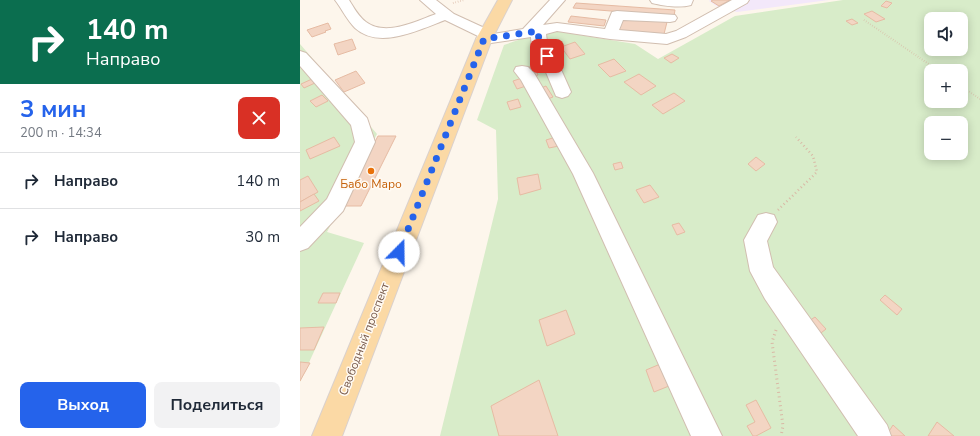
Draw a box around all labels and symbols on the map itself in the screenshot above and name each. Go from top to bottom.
pin [530,39,564,73]
marker: Бабо Маро [366,166,376,176]
place label: Бабо Маро [340,176,402,192]
position arrow [378,231,420,273]
street label: Свободный проспект [335,280,393,398]

